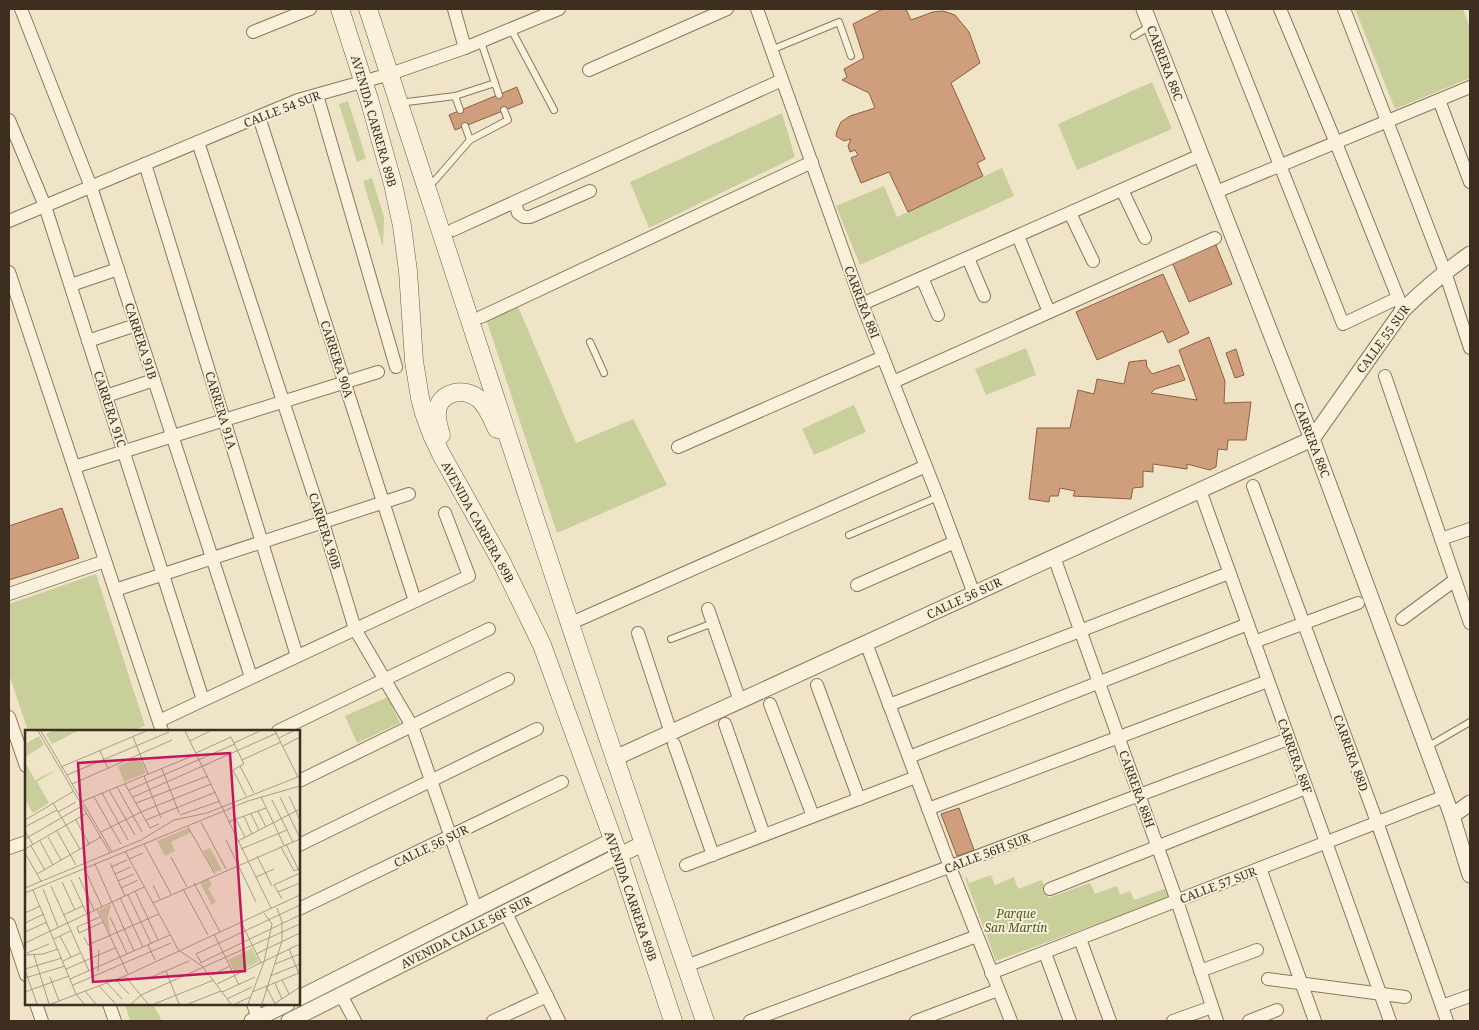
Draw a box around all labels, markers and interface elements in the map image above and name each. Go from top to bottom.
street label: CARRERA 88C [1143,23,1187,103]
street label: AVENIDA CARRERA 89B [347,53,401,189]
street label: CALLE 54 SUR [241,87,323,131]
street label: CARRERA 88I [840,263,884,341]
street label: CARRERA 91B [121,300,161,382]
street label: CALLE 55 SUR [1352,301,1414,377]
street label: CARRERA 90A [316,318,358,400]
street label: CARRERA 91C [90,369,130,449]
street label: CARRERA 91A [201,369,241,451]
street label: CARRERA 88C [1290,400,1334,480]
street label: AVENIDA CARRERA 89B [437,458,519,586]
street label: CARRERA 90B [305,490,345,572]
street label: CALLE 56 SUR [924,573,1004,623]
street label: CARRERA 88D [1329,712,1373,794]
street label: CARRERA 88F [1274,716,1316,796]
inset map [25,730,300,1005]
street label: CARRERA 88H [1115,748,1159,831]
street label: CALLE 56 SUR [391,821,471,871]
street label: AVENIDA CARRERA 89B [601,829,661,963]
street label: CALLE 56H SUR [942,829,1032,877]
street label: CALLE 57 SUR [1177,863,1259,907]
street label: AVENIDA CALLE 56F SUR [398,892,534,972]
park label: Parque San Martín [985,905,1047,936]

